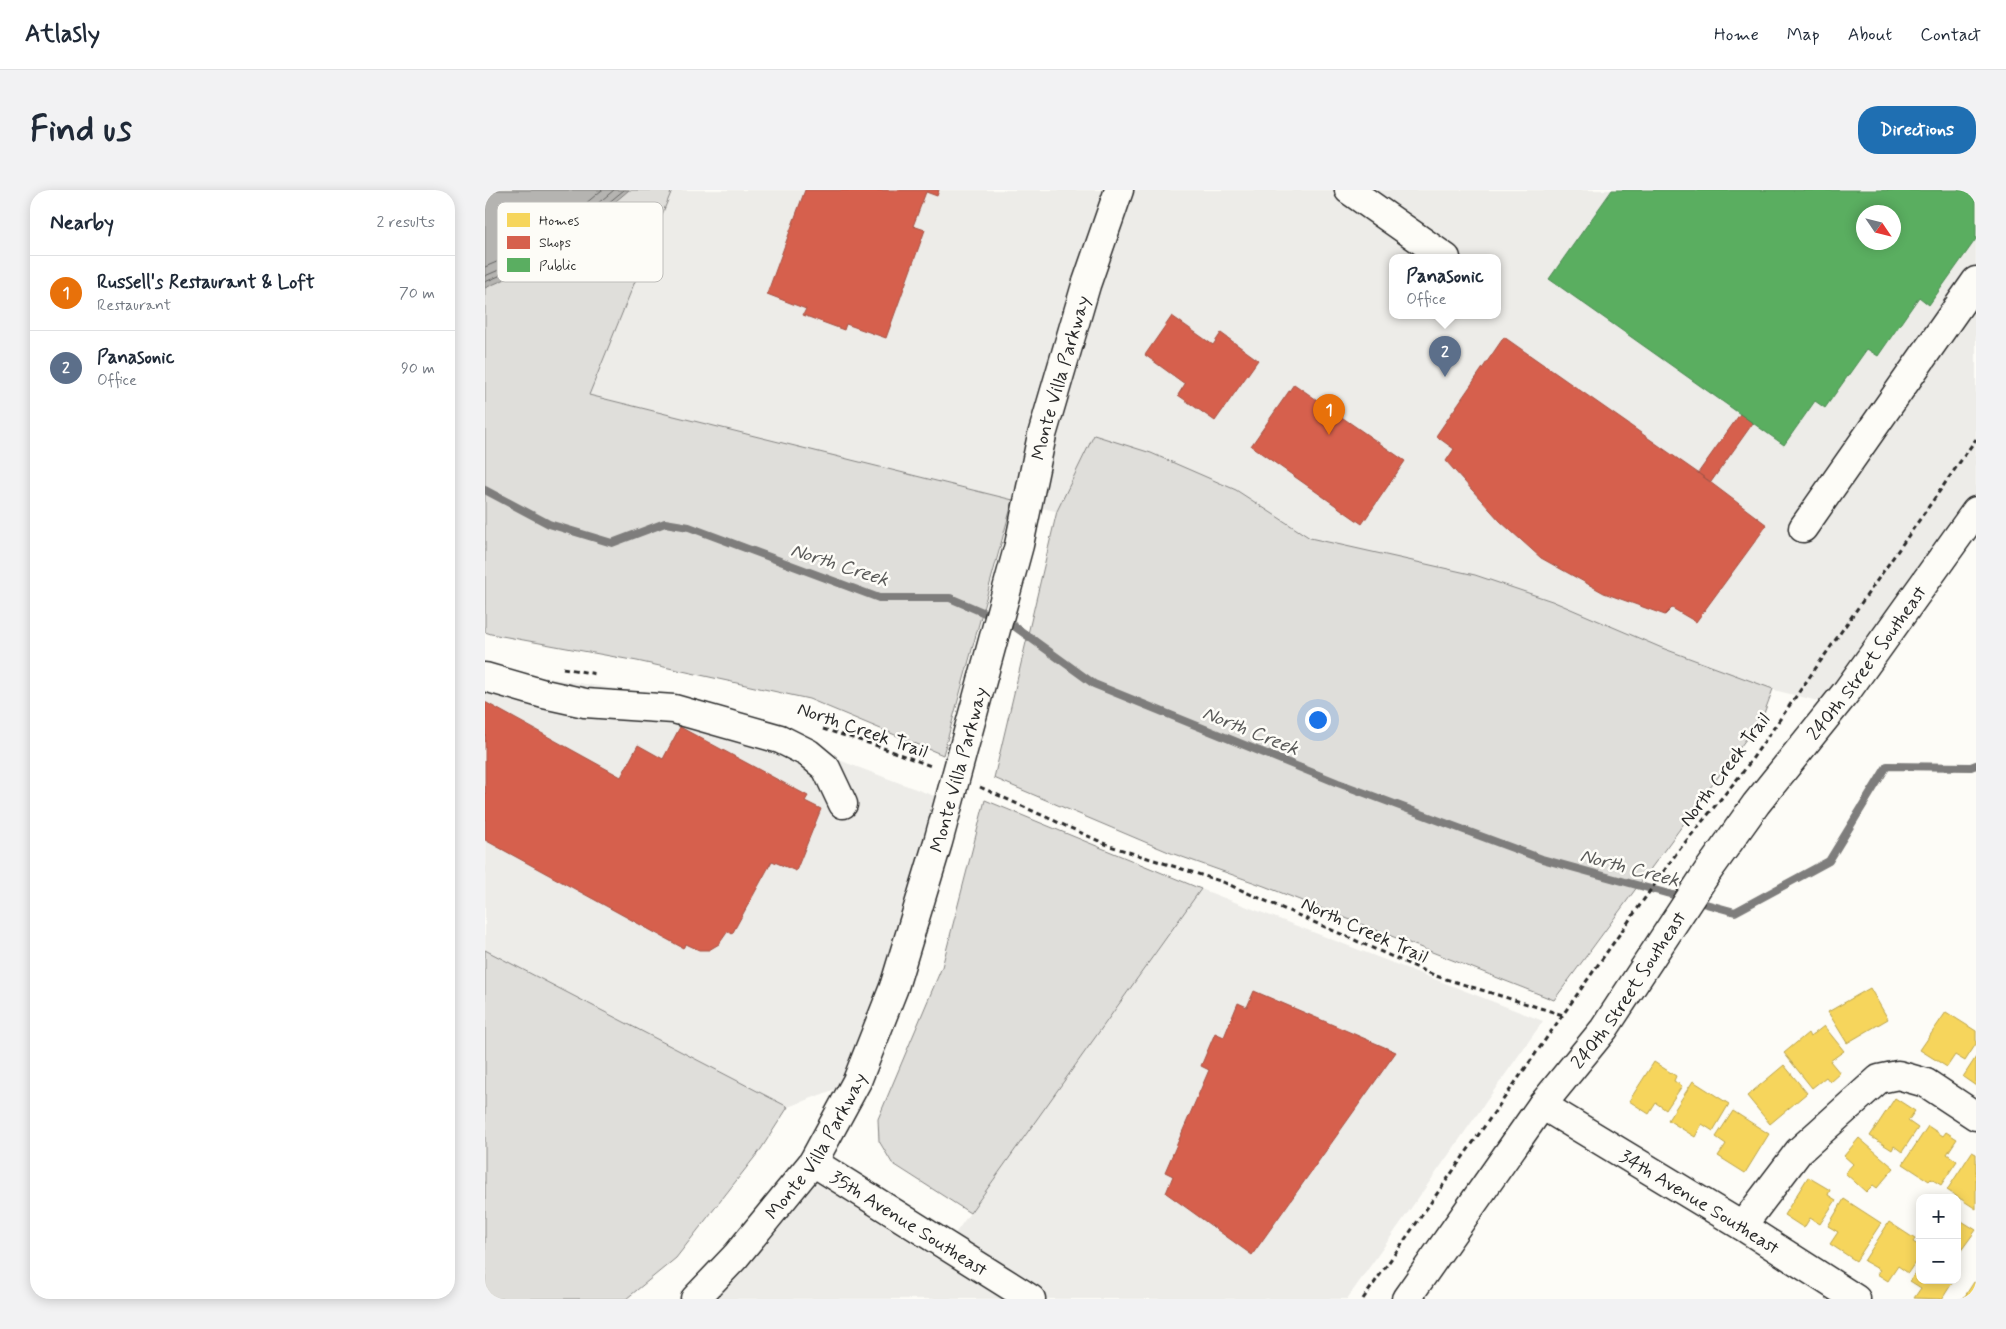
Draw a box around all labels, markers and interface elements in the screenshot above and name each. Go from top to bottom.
text: Atlasly [25,19,100,50]
text: Home [1714,23,1759,47]
text: Map [1787,23,1820,47]
text: About [1848,23,1892,47]
text: Contact [1920,23,1981,47]
button: Directions [1858,106,1976,154]
text: Find us [30,107,132,153]
legend [497,202,663,282]
north arrow [1856,205,1901,250]
text: Nearby [50,209,114,237]
text: 2 results [377,212,435,233]
text: Homes [539,212,580,230]
text: Shops [539,234,571,252]
popup [1389,254,1501,319]
text: Public [539,257,576,275]
text: Panasonic [1406,264,1484,289]
text: Russell's Restaurant & Loft [97,270,315,295]
text: 1 [62,283,70,304]
text: 70 m [399,283,435,304]
text: Office [1406,289,1446,310]
street label: Monte Villa Parkway [1026,293,1096,462]
text: Restaurant [97,295,171,316]
pin: 2 [1429,336,1461,377]
text: Panasonic [97,345,174,370]
text: 2 [62,358,70,379]
text: 90 m [401,358,435,379]
text: Office [97,370,137,391]
pin: 1 [1313,394,1345,435]
water label: North Creek [787,537,892,594]
street label: 240th Street Southeast [1801,581,1933,746]
street label: Monte Villa Parkway [925,684,994,855]
street label: North Creek Trail [794,696,931,764]
water label: North Creek [1198,700,1303,763]
your location [1305,707,1331,733]
street label: North Creek Trail [1674,708,1776,832]
water label: North Creek [1577,842,1682,895]
street label: North Creek Trail [1297,891,1432,970]
street label: 240th Street Southeast [1566,907,1692,1074]
street label: Monte Villa Parkway [760,1069,873,1225]
street label: 34th Avenue Southeast [1615,1144,1784,1261]
street label: 35th Avenue Southeast [825,1165,992,1283]
map controls [1916,1194,1961,1284]
button: + [1916,1194,1961,1239]
button: − [1916,1239,1961,1284]

